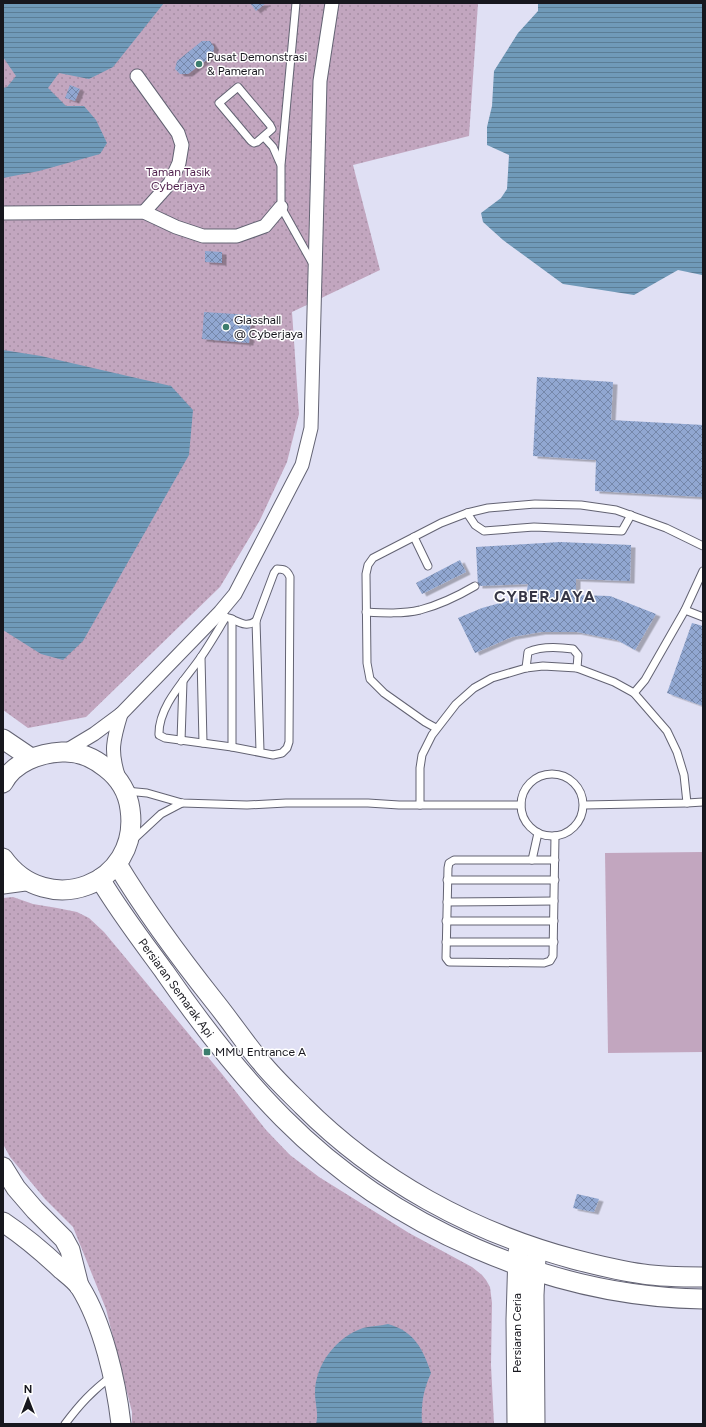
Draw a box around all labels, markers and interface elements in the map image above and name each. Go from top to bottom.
place label: Pusat Demonstrasi & Pameran [207,50,307,78]
marker: Pusat Demonstrasi & Pameran [194,59,204,69]
park label: Taman Tasik Cyberjaya [146,165,210,193]
place label: Glasshall @ Cyberjaya [234,313,303,341]
marker: Glasshall @ Cyberjaya [221,322,231,332]
district label: CYBERJAYA [494,587,596,606]
street label: Persiaran Semarak Api [135,936,217,1040]
place label: MMU Entrance A [215,1045,306,1059]
marker: MMU Entrance A [202,1047,212,1057]
street label: Persiaran Ceria [510,1293,524,1373]
north arrow [8,1379,48,1419]
text: N [24,1383,32,1396]

